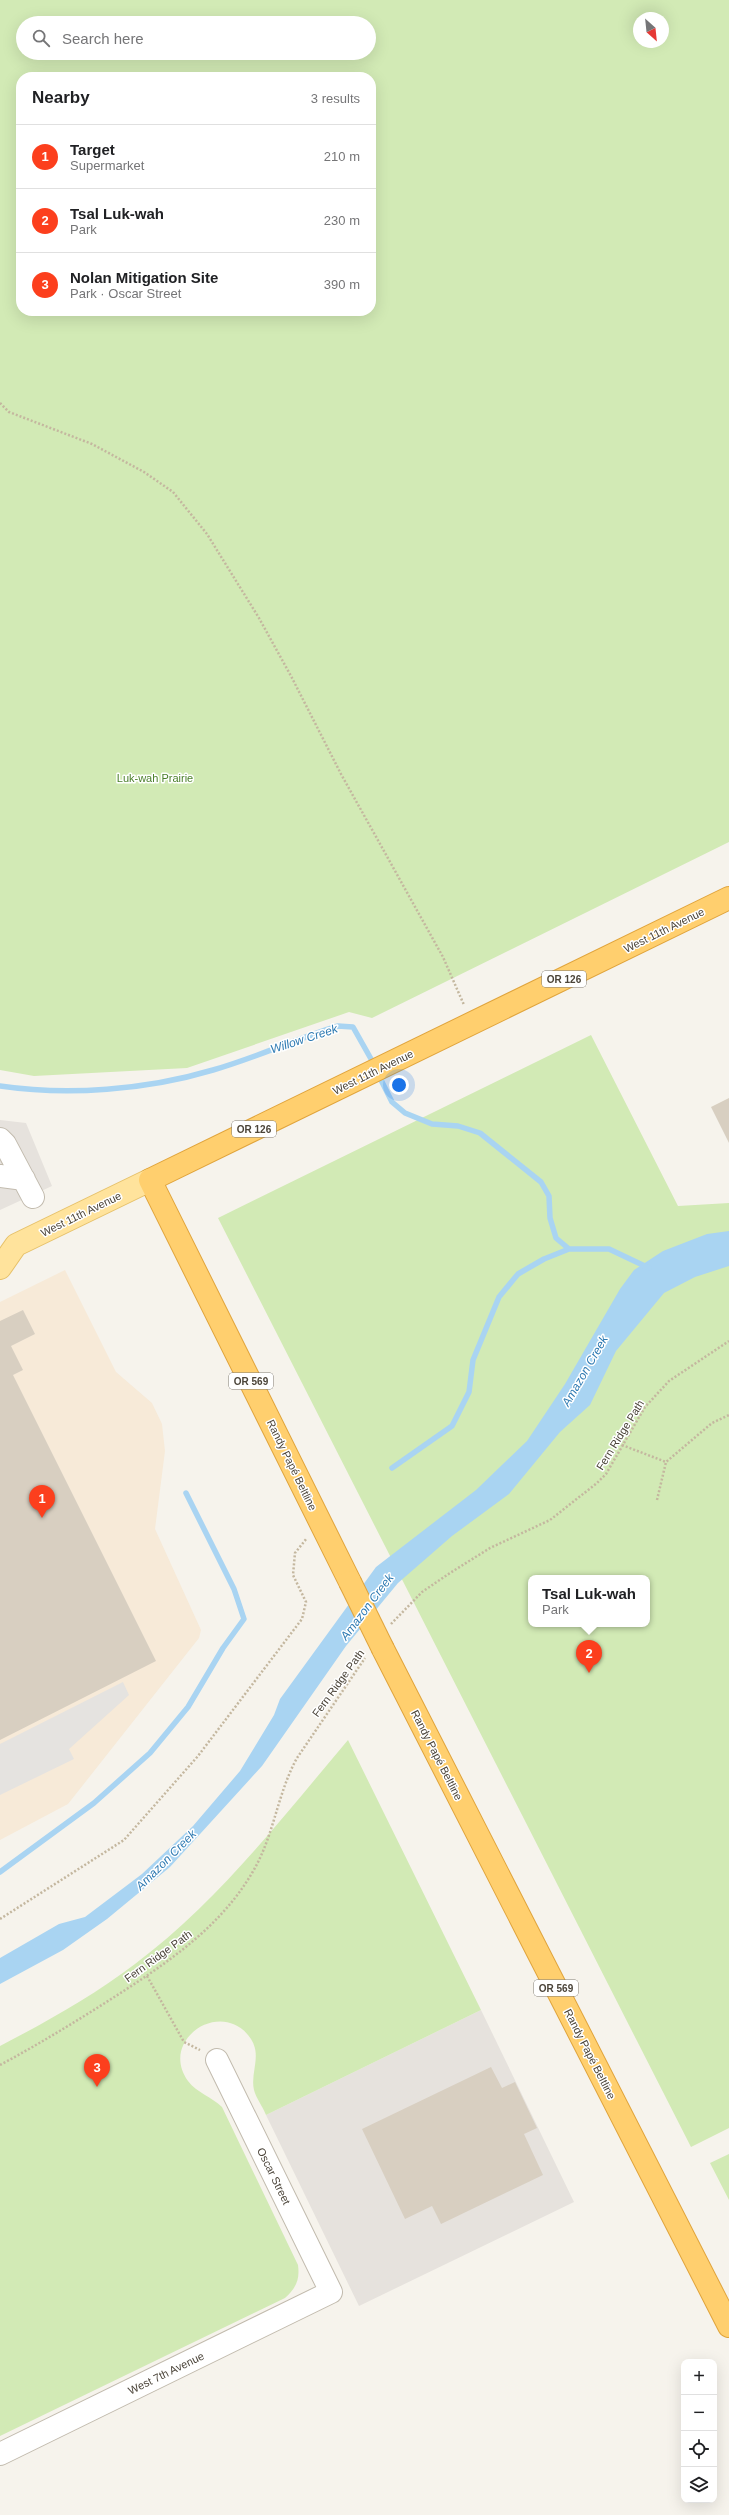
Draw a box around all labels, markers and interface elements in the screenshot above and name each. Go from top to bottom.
north arrow [633,12,669,48]
search box [16,16,376,60]
icon: search [30,27,52,49]
text: Search here [62,30,144,47]
text: Nearby [32,88,90,107]
text: 3 results [311,91,360,106]
text: Target [70,141,115,158]
text: 1 [41,149,49,164]
text: 210 m [324,149,360,164]
text: Supermarket [70,158,144,173]
text: Tsal Luk-wah [70,205,164,222]
text: 2 [41,213,49,228]
text: 230 m [324,213,360,228]
text: Park [70,222,97,237]
text: Nolan Mitigation Site [70,269,218,286]
text: 3 [41,277,49,292]
text: 390 m [324,277,360,292]
text: Park · Oscar Street [70,286,181,301]
park label: Luk-wah Prairie [117,772,193,784]
street label: West 11th Avenue [622,905,706,955]
road number: OR 126 [542,971,586,987]
water label: Willow Creek [269,1021,340,1056]
street label: West 11th Avenue [331,1047,415,1097]
your location [389,1075,409,1095]
road number: OR 126 [232,1121,276,1137]
street label: West 11th Avenue [39,1189,123,1239]
water label: Amazon Creek [559,1332,611,1410]
road number: OR 569 [229,1373,273,1389]
street label: Fern Ridge Path [594,1398,646,1472]
street label: Randy Papé Beltline [265,1418,319,1512]
pin: 1 [29,1485,55,1518]
water label: Amazon Creek [337,1570,397,1644]
popup [528,1575,650,1627]
text: Tsal Luk-wah [542,1585,636,1602]
text: Park [542,1602,569,1617]
pin: 2 [576,1640,602,1673]
street label: Fern Ridge Path [310,1647,366,1719]
street label: Randy Papé Beltline [409,1708,465,1802]
water label: Amazon Creek [132,1826,200,1894]
street label: Fern Ridge Path [122,1928,194,1984]
road number: OR 569 [534,1980,578,1996]
street label: Randy Papé Beltline [562,2007,618,2101]
pin: 3 [84,2054,110,2087]
street label: Oscar Street [255,2146,293,2206]
street label: West 7th Avenue [126,2349,206,2397]
map controls [681,2359,717,2503]
button: + [681,2359,717,2395]
button: − [681,2395,717,2431]
button: locate [681,2431,717,2467]
button: layers [681,2467,717,2503]

